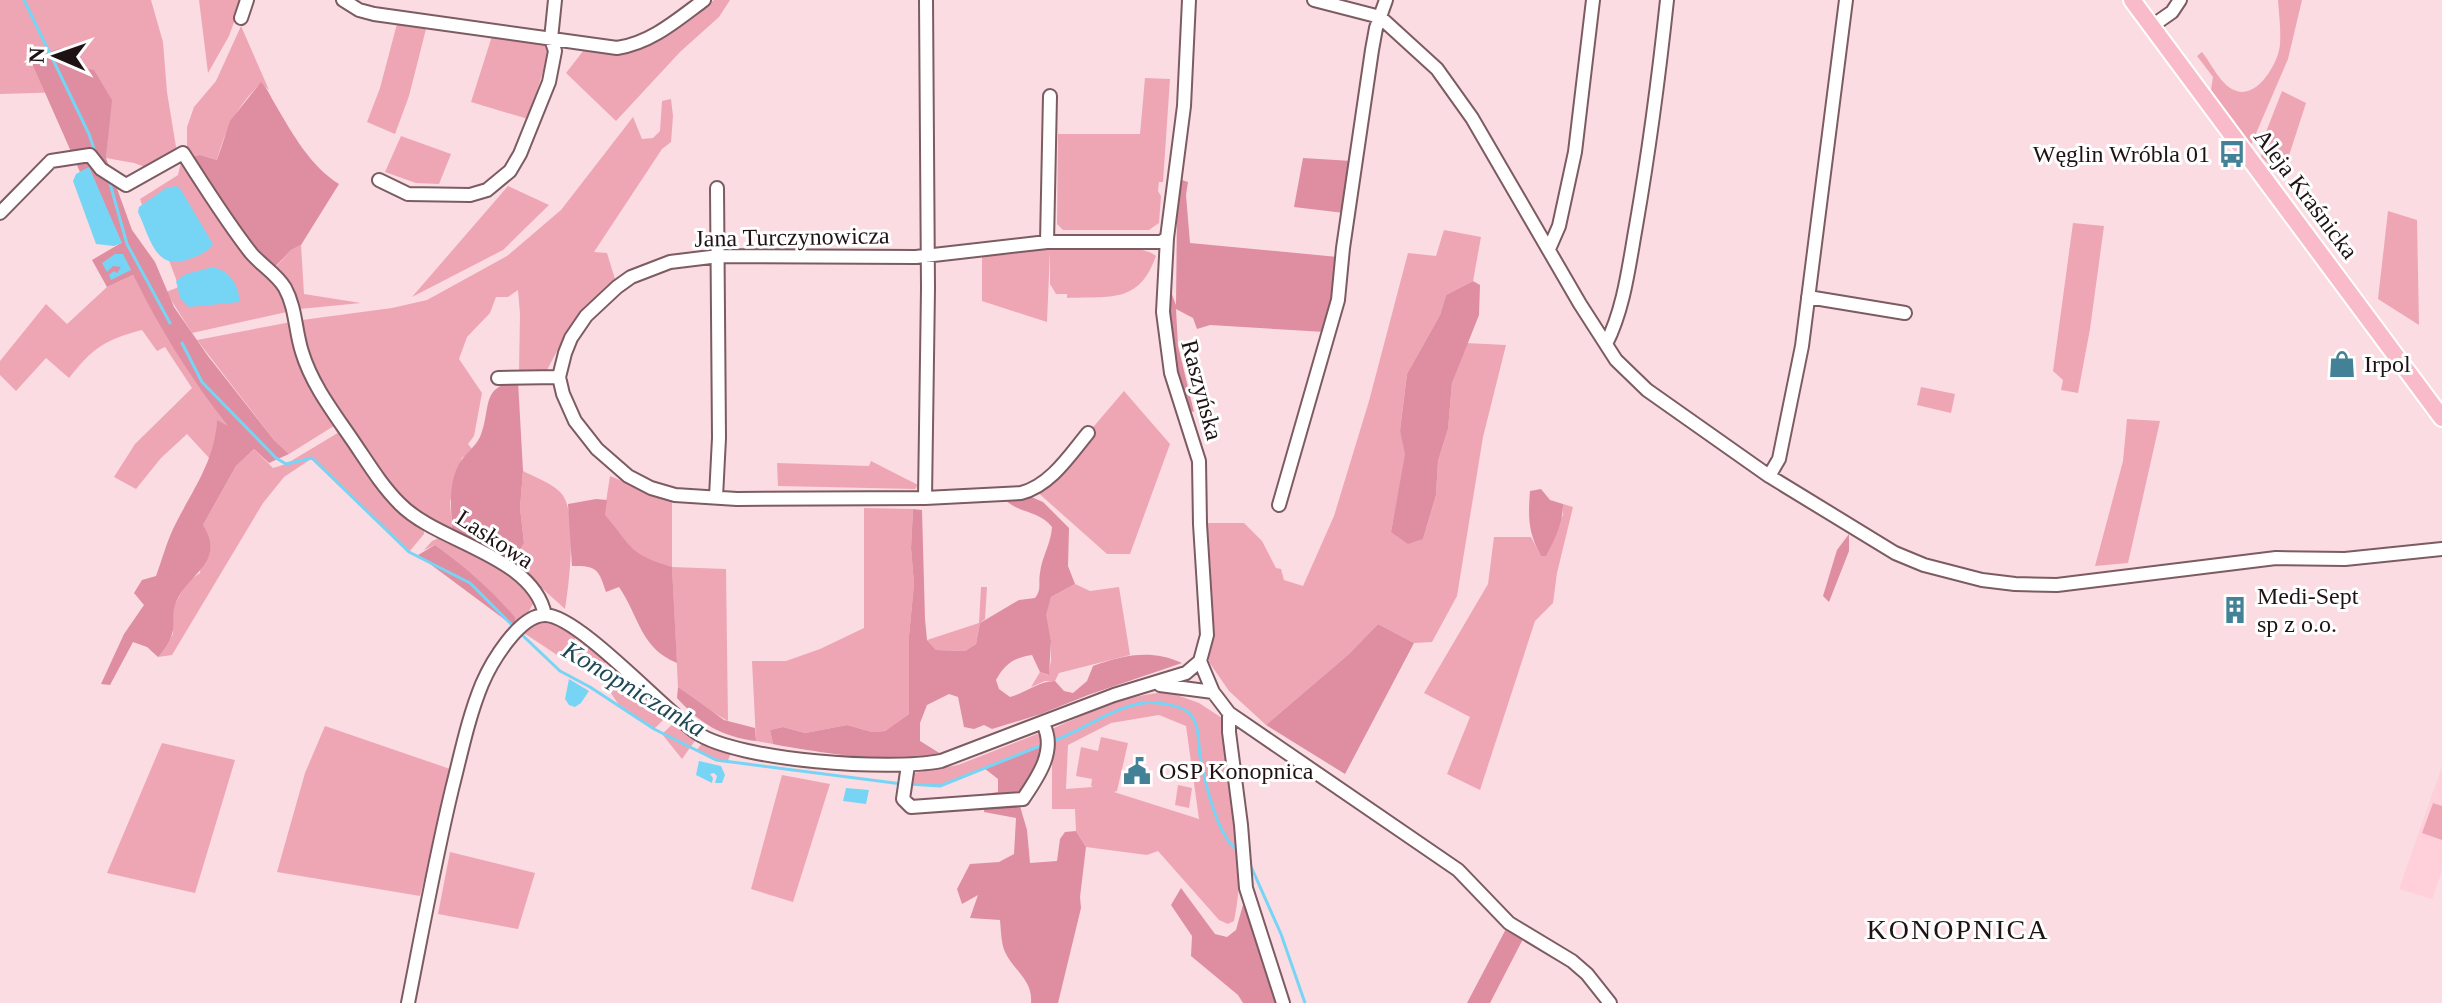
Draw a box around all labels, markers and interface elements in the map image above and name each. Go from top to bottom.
north arrow [16,16,96,96]
text: N [24,47,49,64]
street label: Aleja Kraśnicka [2249,124,2363,264]
bus stop icon: Węglin Wróbla 01 [2217,139,2247,169]
place label: Węglin Wróbla 01 [2033,141,2210,167]
street label: Jana Turczynowicza [694,222,890,252]
street label: Raszyńska [1176,337,1228,443]
shop icon: Irpol [2327,349,2357,379]
place label: Irpol [2364,351,2411,377]
street label: Laskowa [452,505,539,574]
place label: Medi-Sept sp z o.o. [2257,583,2359,637]
building icon: Medi-Sept sp z o.o. [2220,595,2250,625]
water label: Konopniczanka [556,634,711,743]
public building icon: OSP Konopnica [1122,756,1152,786]
place label: OSP Konopnica [1159,758,1314,784]
district label: KONOPNICA [1867,914,2049,945]

